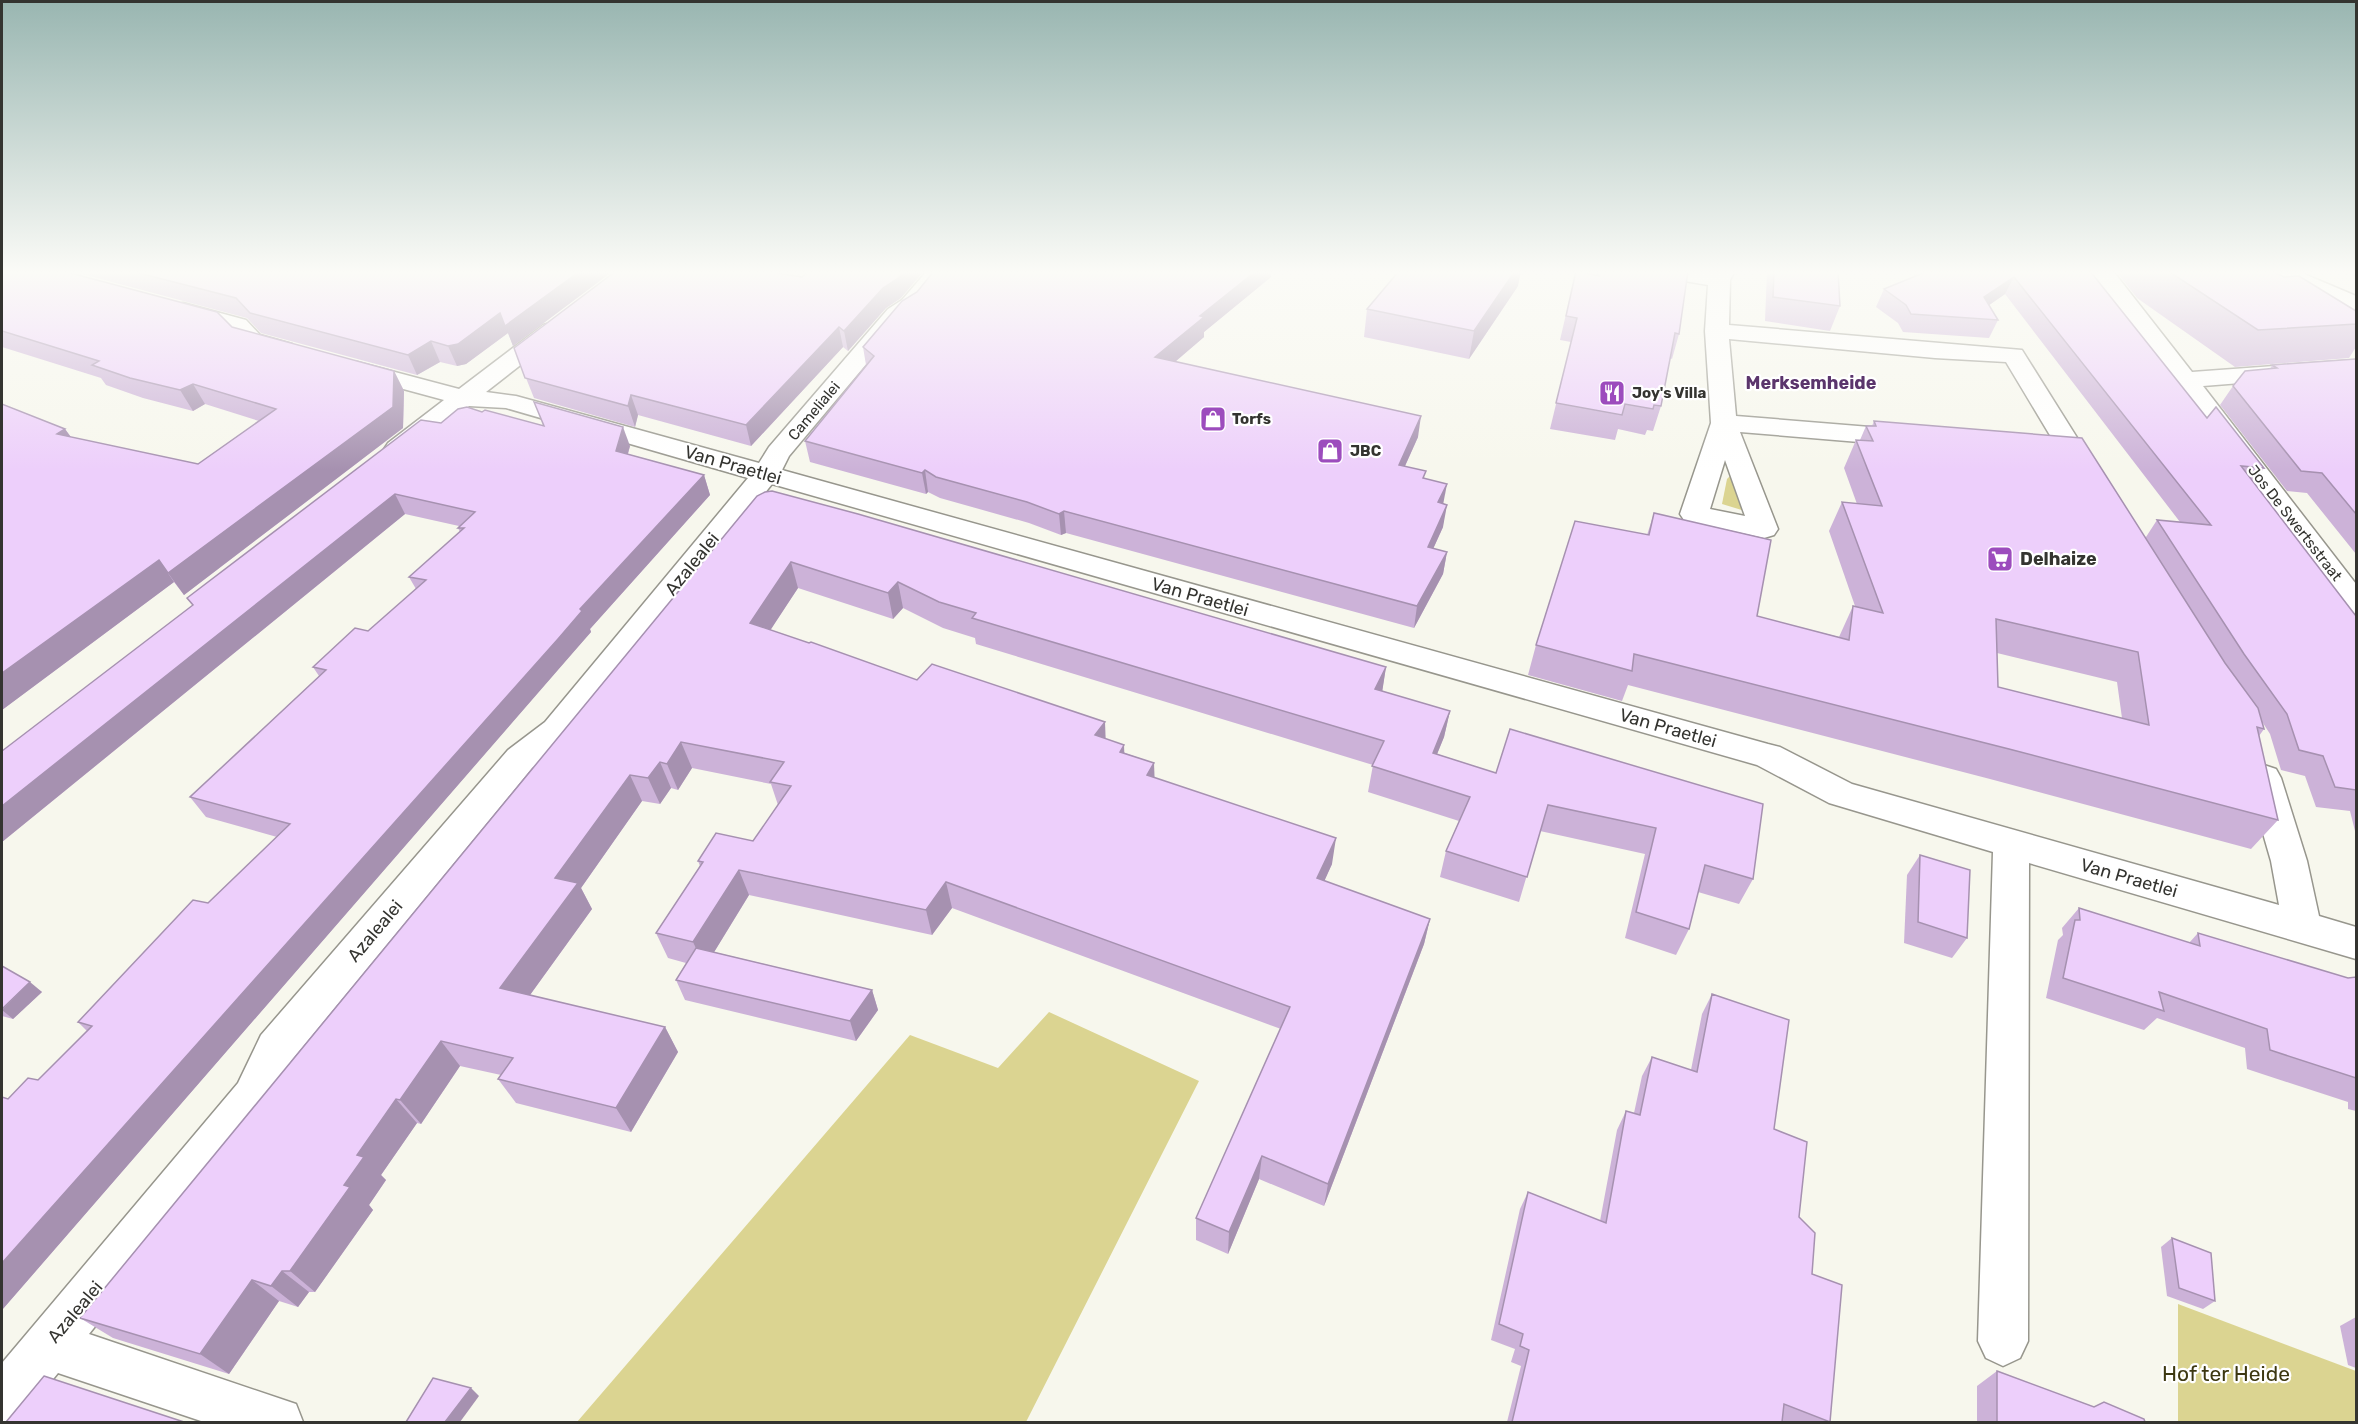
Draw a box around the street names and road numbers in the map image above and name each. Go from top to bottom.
street label: Camelialei [784,378,844,444]
street label: Van Praetlei [682,441,784,489]
street label: Jos De Swertsstraat [2244,461,2346,585]
street label: Azalealei [660,528,724,600]
street label: Van Praetlei [1149,573,1251,621]
street label: Van Praetlei [1617,704,1719,752]
street label: Van Praetlei [2078,854,2180,902]
street label: Azalealei [343,895,407,967]
street label: Azalealei [43,1276,107,1348]

